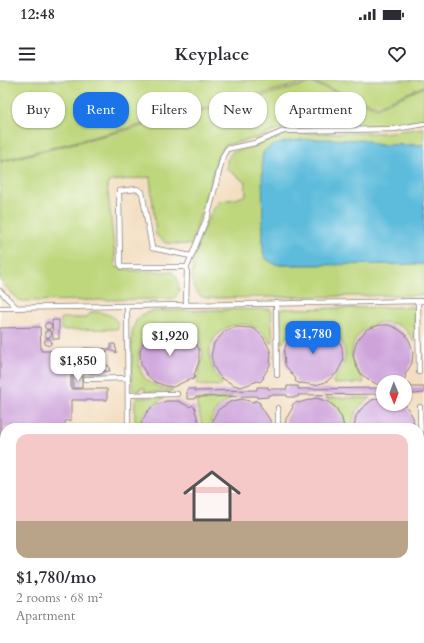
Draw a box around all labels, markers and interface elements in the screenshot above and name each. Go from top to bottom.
text: 12:48 [20,4,55,24]
text: Keyplace [175,42,249,67]
icon: menu [16,43,38,65]
icon: heart [386,43,408,65]
chip: Buy [12,92,65,128]
chip: Rent [73,92,129,128]
chip: Filters [137,92,201,128]
chip: New [209,92,267,128]
chip: Apartment [275,92,366,128]
pin: $1,780 [280,321,346,355]
pin: $1,920 [137,323,203,357]
text: $1,780 [294,325,332,343]
text: $1,920 [151,327,189,345]
pin: $1,850 [45,348,111,382]
text: $1,850 [59,352,97,370]
north arrow [376,375,412,411]
map controls [376,375,412,411]
icon: home [176,460,248,532]
text: $1,780/mo [16,566,96,589]
text: 2 rooms · 68 m² [16,589,103,607]
text: Apartment [16,607,75,625]

